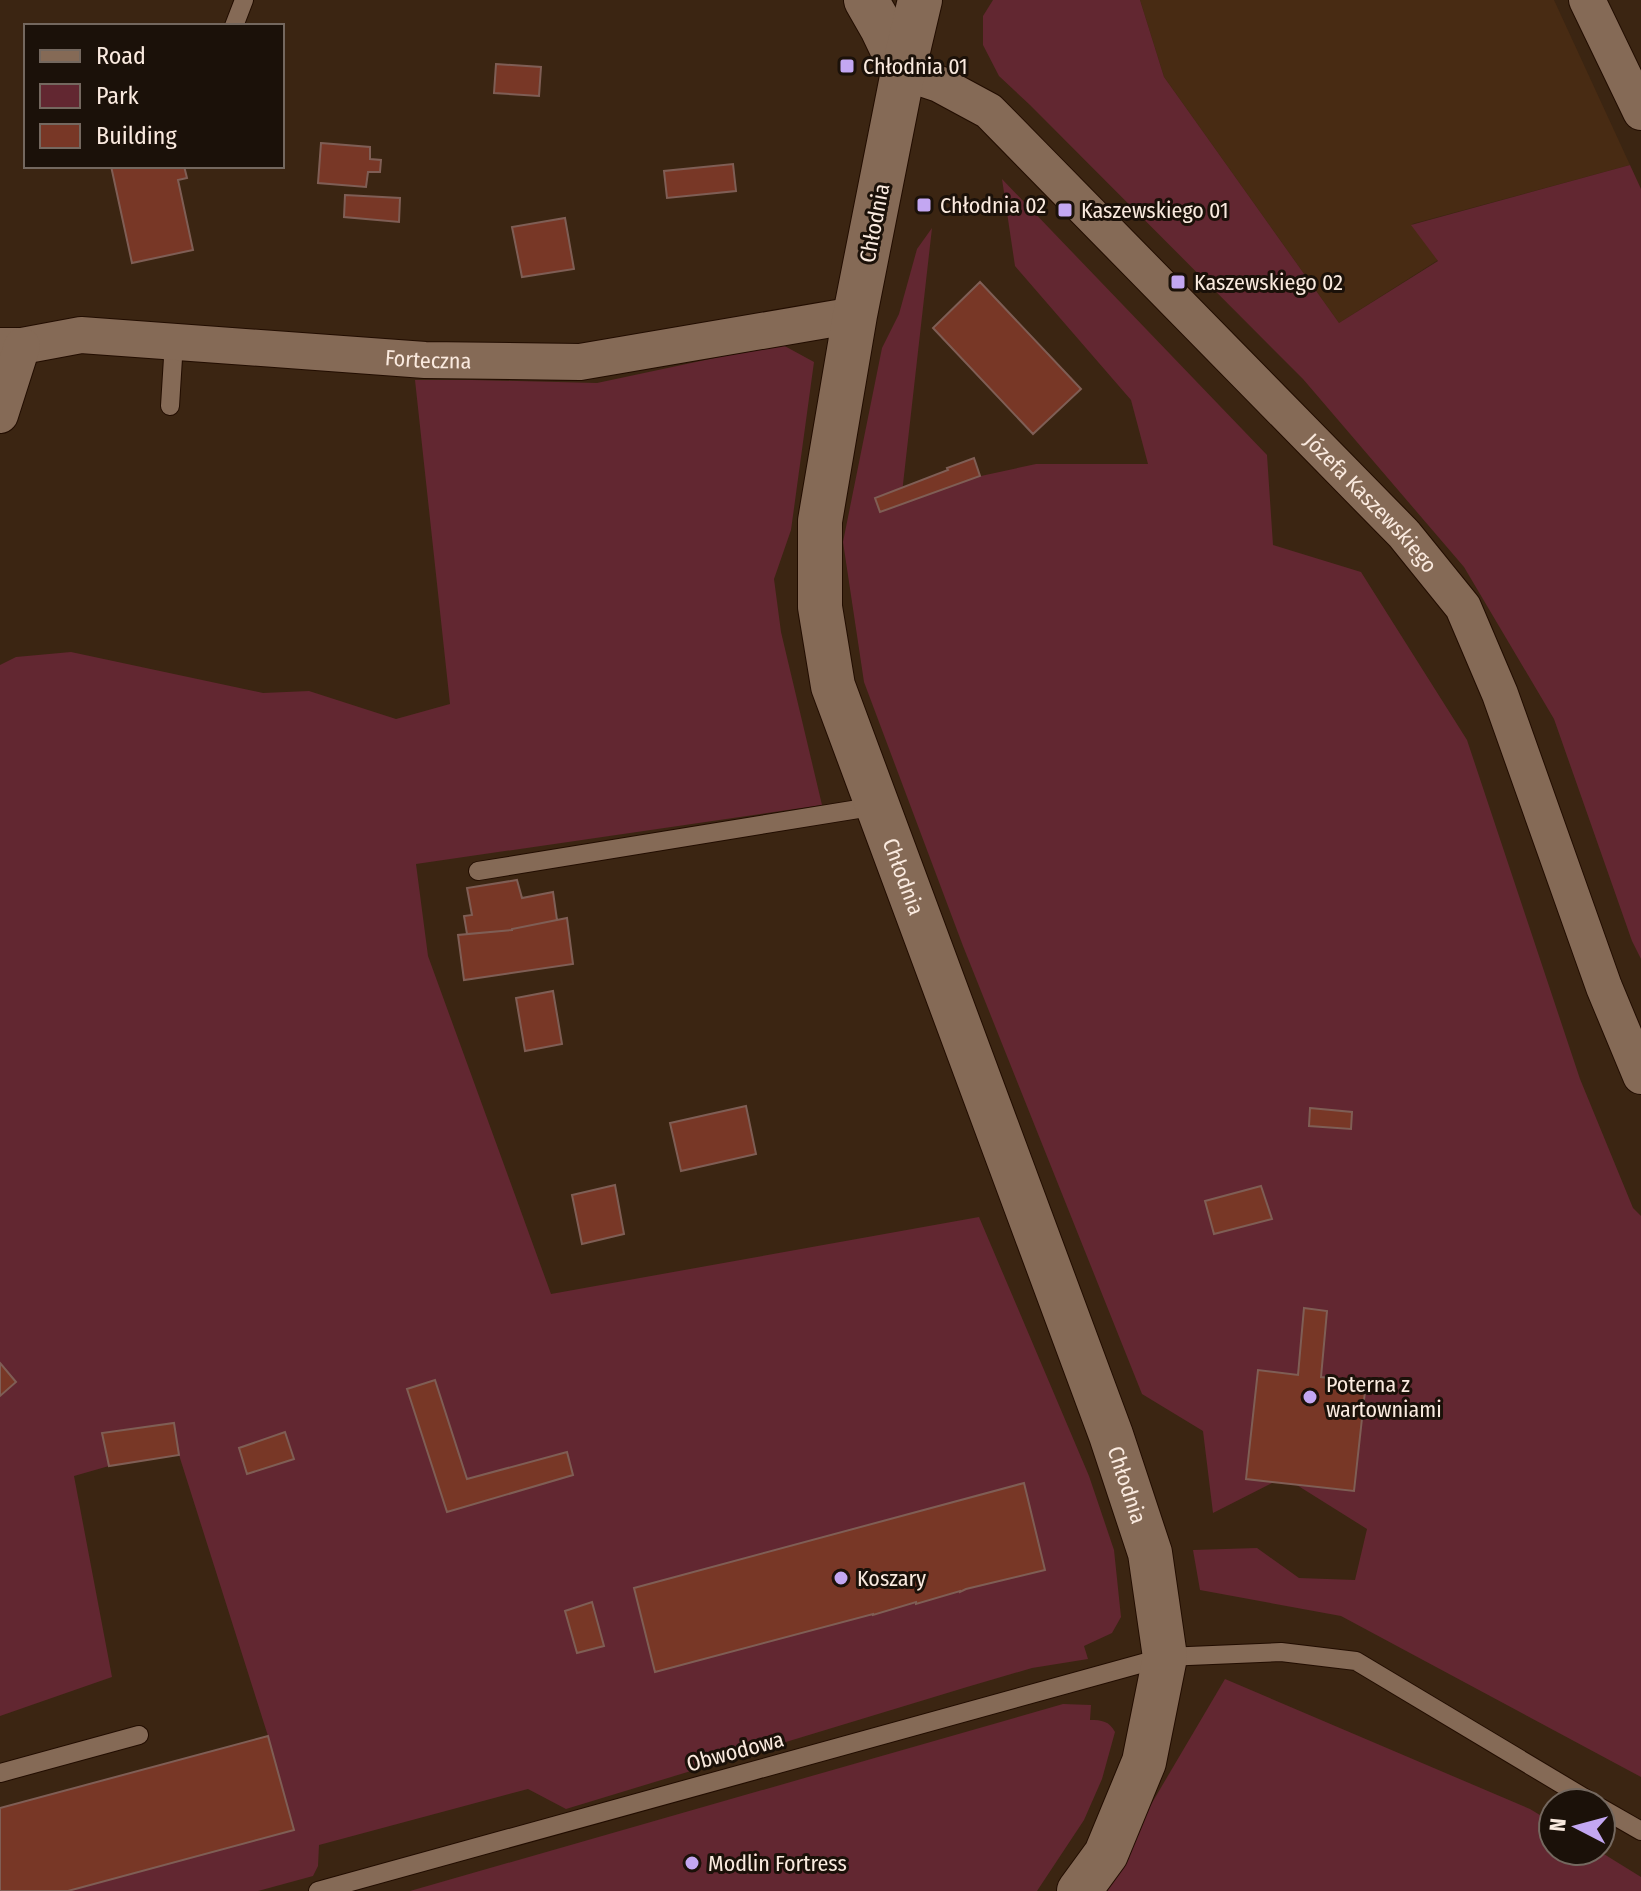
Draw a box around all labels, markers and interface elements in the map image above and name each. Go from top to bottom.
legend [24,24,284,168]
text: Road [96,42,146,70]
place label: Chłodnia 01 [863,53,968,80]
marker: Chłodnia 01 [838,57,856,75]
text: Park [96,82,139,110]
text: Building [96,122,178,150]
street label: Chłodnia [854,181,895,265]
place label: Chłodnia 02 [940,192,1046,219]
marker: Chłodnia 02 [915,196,933,214]
place label: Kaszewskiego 01 [1081,197,1229,224]
marker: Kaszewskiego 01 [1056,201,1074,219]
place label: Kaszewskiego 02 [1194,269,1343,296]
marker: Kaszewskiego 02 [1169,273,1187,291]
street label: Forteczna [384,344,471,375]
street label: Józefa Kaszewskiego [1298,428,1443,578]
street label: Chłodnia [877,835,930,919]
place label: Poterna z wartowniami [1326,1371,1442,1423]
marker: Poterna z wartowniami [1301,1388,1319,1406]
street label: Chłodnia [1102,1443,1152,1527]
place label: Koszary [857,1565,926,1592]
marker: Koszary [832,1569,850,1587]
street label: Obwodowa [683,1726,787,1777]
north arrow [1537,1787,1617,1867]
text: N [1543,1817,1572,1833]
place label: Modlin Fortress [708,1850,847,1877]
marker: Modlin Fortress [683,1854,701,1872]

